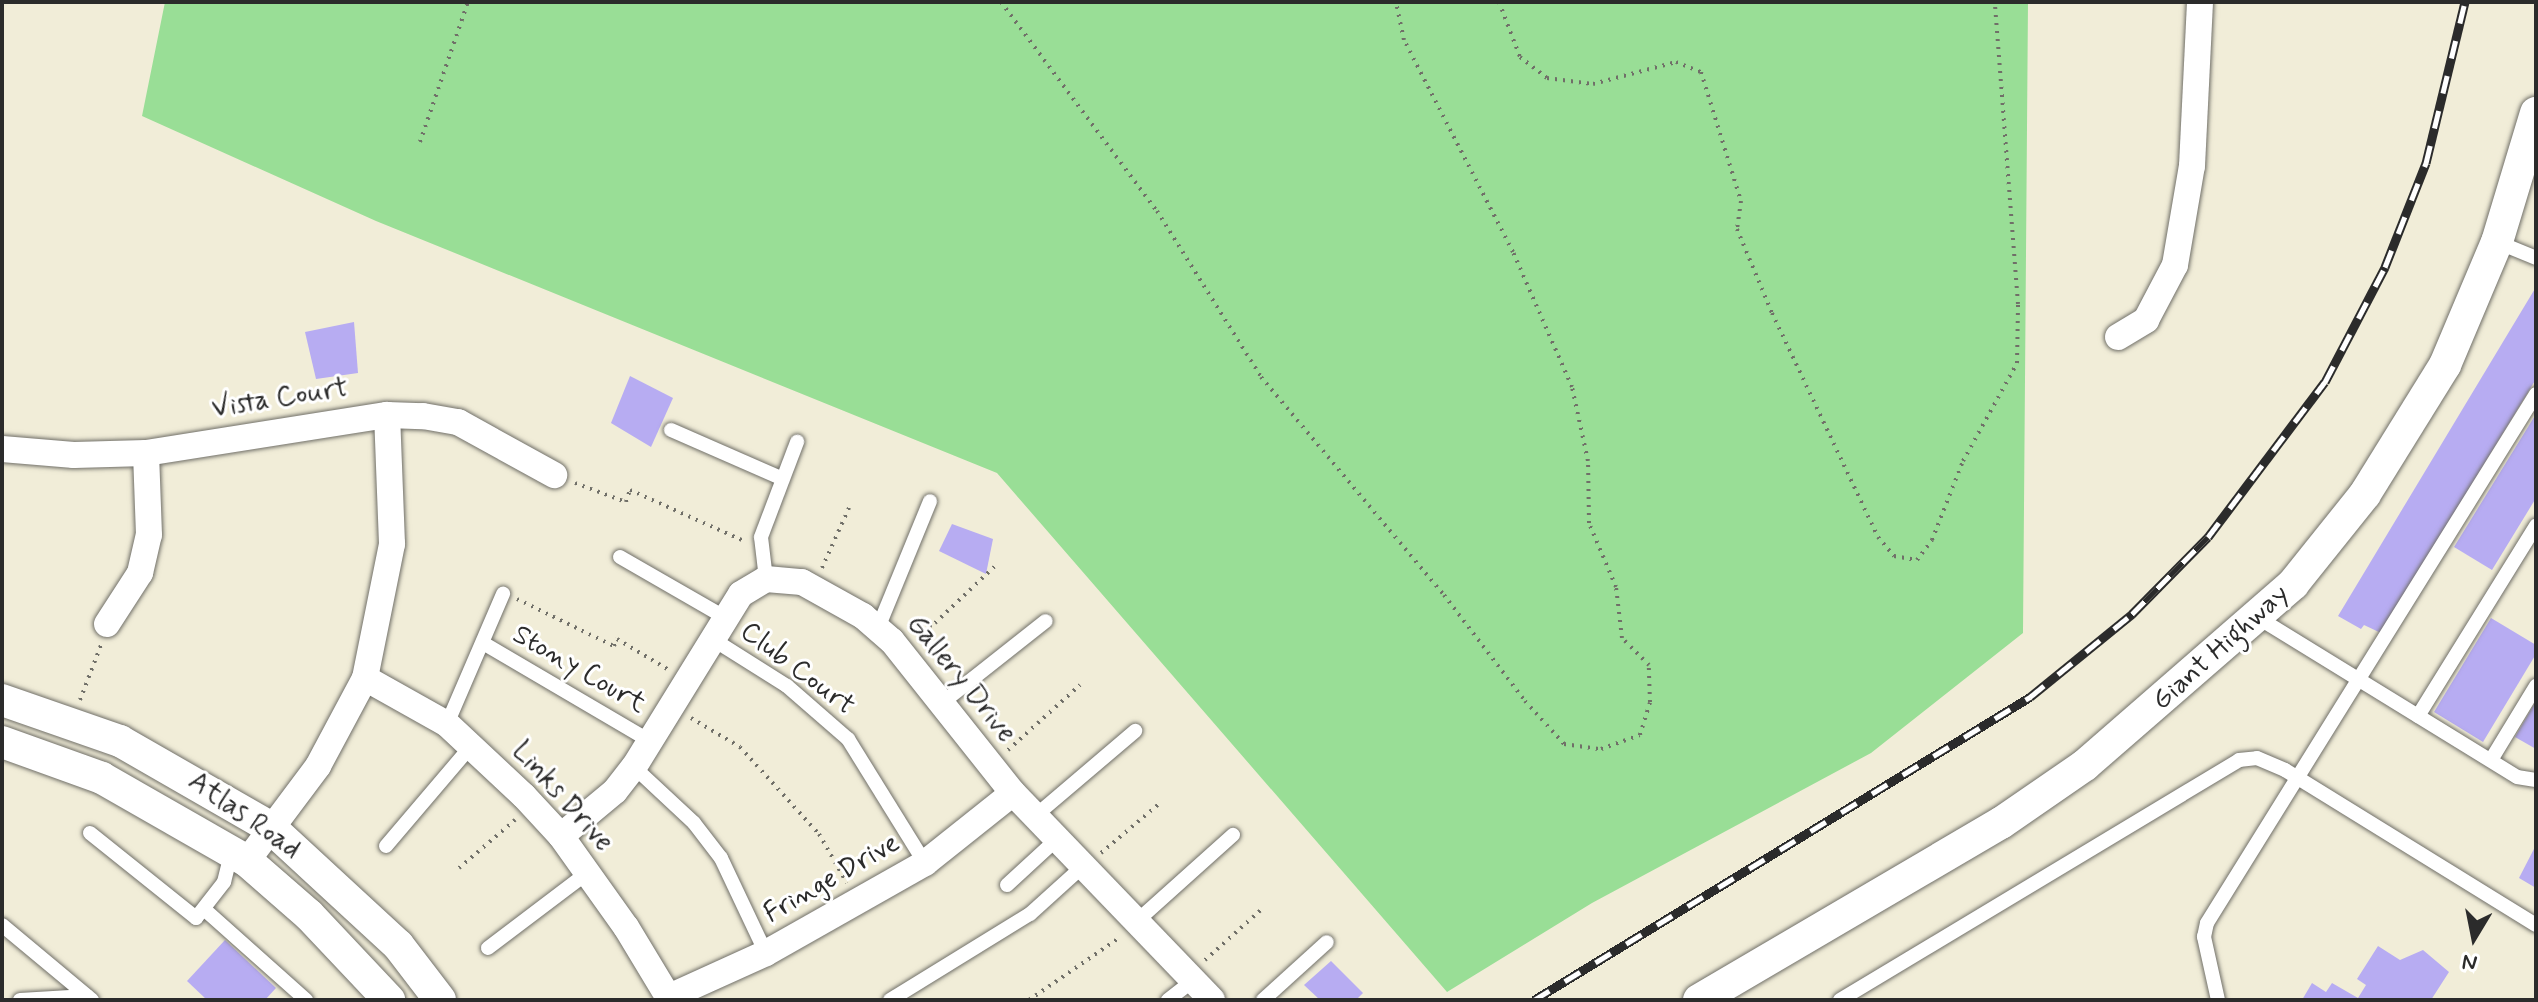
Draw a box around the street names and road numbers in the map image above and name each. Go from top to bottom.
street label: Vista Court [212,372,348,426]
street label: Giant Highway [2146,578,2296,718]
street label: Gallery Drive [900,609,1022,749]
street label: Club Court [735,617,859,721]
street label: Stony Court [507,619,651,721]
street label: Links Drive [504,736,620,858]
street label: Atlas Road [181,765,307,867]
street label: Fringe Drive [759,827,905,931]

